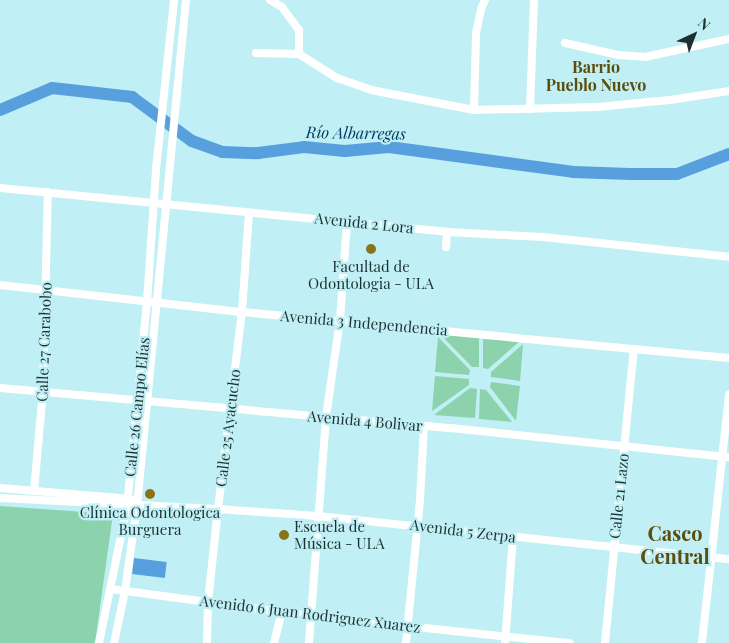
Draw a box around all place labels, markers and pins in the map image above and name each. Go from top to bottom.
marker: Facultad de Odontologia - ULA [365,243,377,255]
place label: Facultad de Odontologia - ULA [308,257,434,292]
marker: Clínica Odontologica Burguera [143,487,157,501]
place label: Clínica Odontologica Burguera [80,503,220,538]
place label: Escuela de Música - ULA [294,517,385,552]
marker: Escuela de Música - ULA [278,529,290,541]

